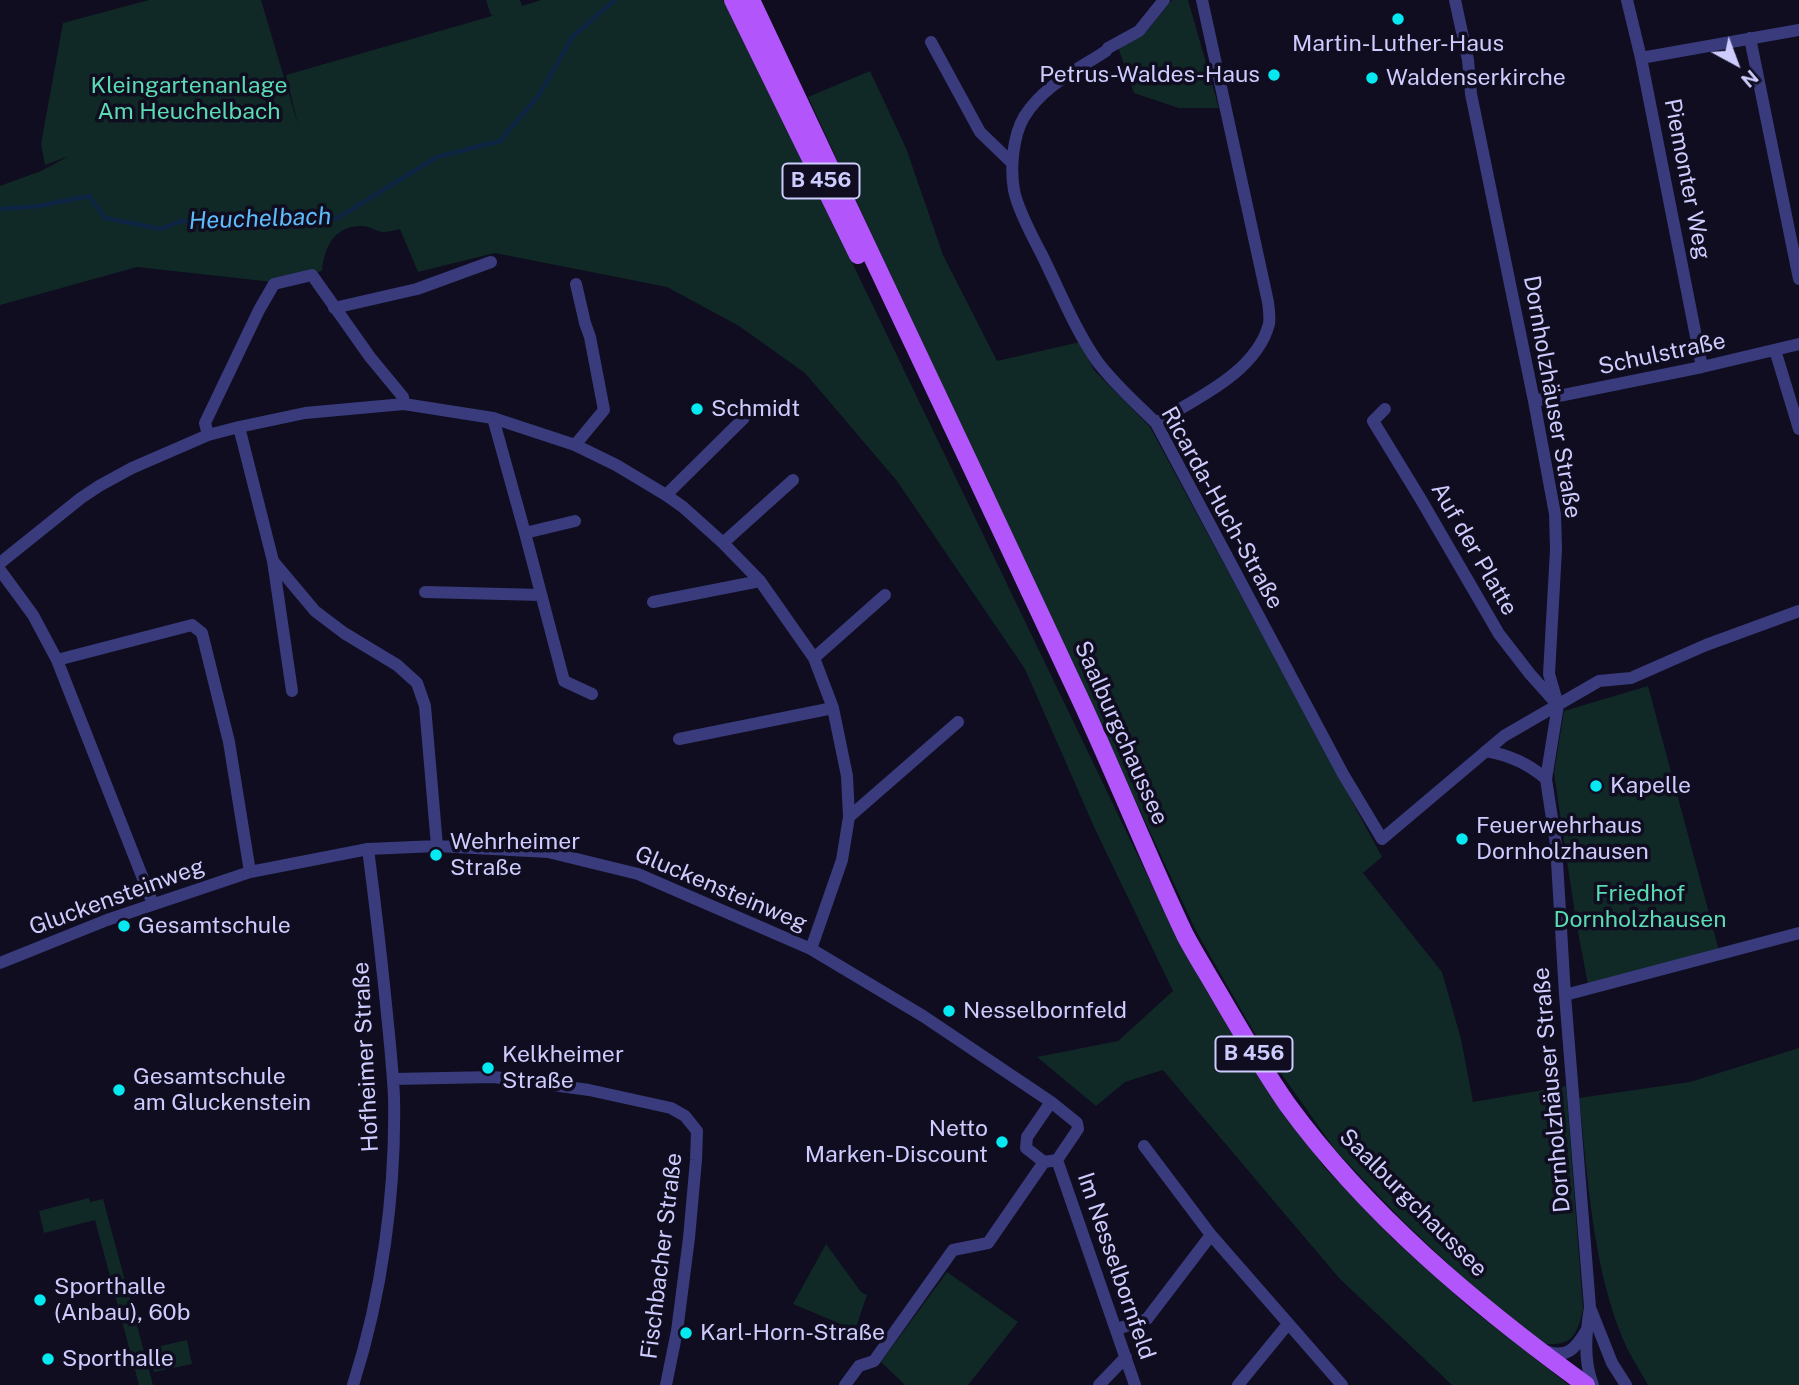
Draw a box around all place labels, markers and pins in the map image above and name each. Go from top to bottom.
marker: Martin-Luther-Haus [1390,11,1406,27]
place label: Martin-Luther-Haus [1292,30,1504,58]
place label: Petrus-Waldes-Haus [1039,61,1260,89]
place label: Waldenserkirche [1386,64,1566,92]
marker: Petrus-Waldes-Haus [1266,67,1282,83]
marker: Waldenserkirche [1364,70,1380,86]
place label: Schmidt [711,395,800,423]
marker: Schmidt [689,401,705,417]
place label: Kapelle [1610,772,1691,800]
marker: Kapelle [1588,778,1604,794]
place label: Feuerwehrhaus Dornholzhausen [1476,812,1649,866]
place label: Wehrheimer Straße [450,828,580,882]
marker: Feuerwehrhaus Dornholzhausen [1454,831,1470,847]
marker: Wehrheimer Straße [428,847,444,863]
place label: Gesamtschule [138,912,291,940]
marker: Gesamtschule [116,918,132,934]
place label: Nesselbornfeld [963,997,1127,1025]
marker: Nesselbornfeld [941,1003,957,1019]
place label: Kelkheimer Straße [502,1041,624,1095]
marker: Kelkheimer Straße [480,1060,496,1076]
place label: Gesamtschule am Gluckenstein [133,1063,311,1117]
marker: Gesamtschule am Gluckenstein [111,1082,127,1098]
place label: Netto Marken-Discount [805,1115,988,1169]
marker: Netto Marken-Discount [994,1134,1010,1150]
place label: Sporthalle (Anbau), 60b [54,1273,190,1327]
marker: Sporthalle (Anbau), 60b [32,1292,48,1308]
place label: Karl-Horn-Straße [700,1319,885,1347]
marker: Karl-Horn-Straße [678,1325,694,1341]
place label: Sporthalle [62,1345,174,1373]
marker: Sporthalle [40,1351,56,1367]

